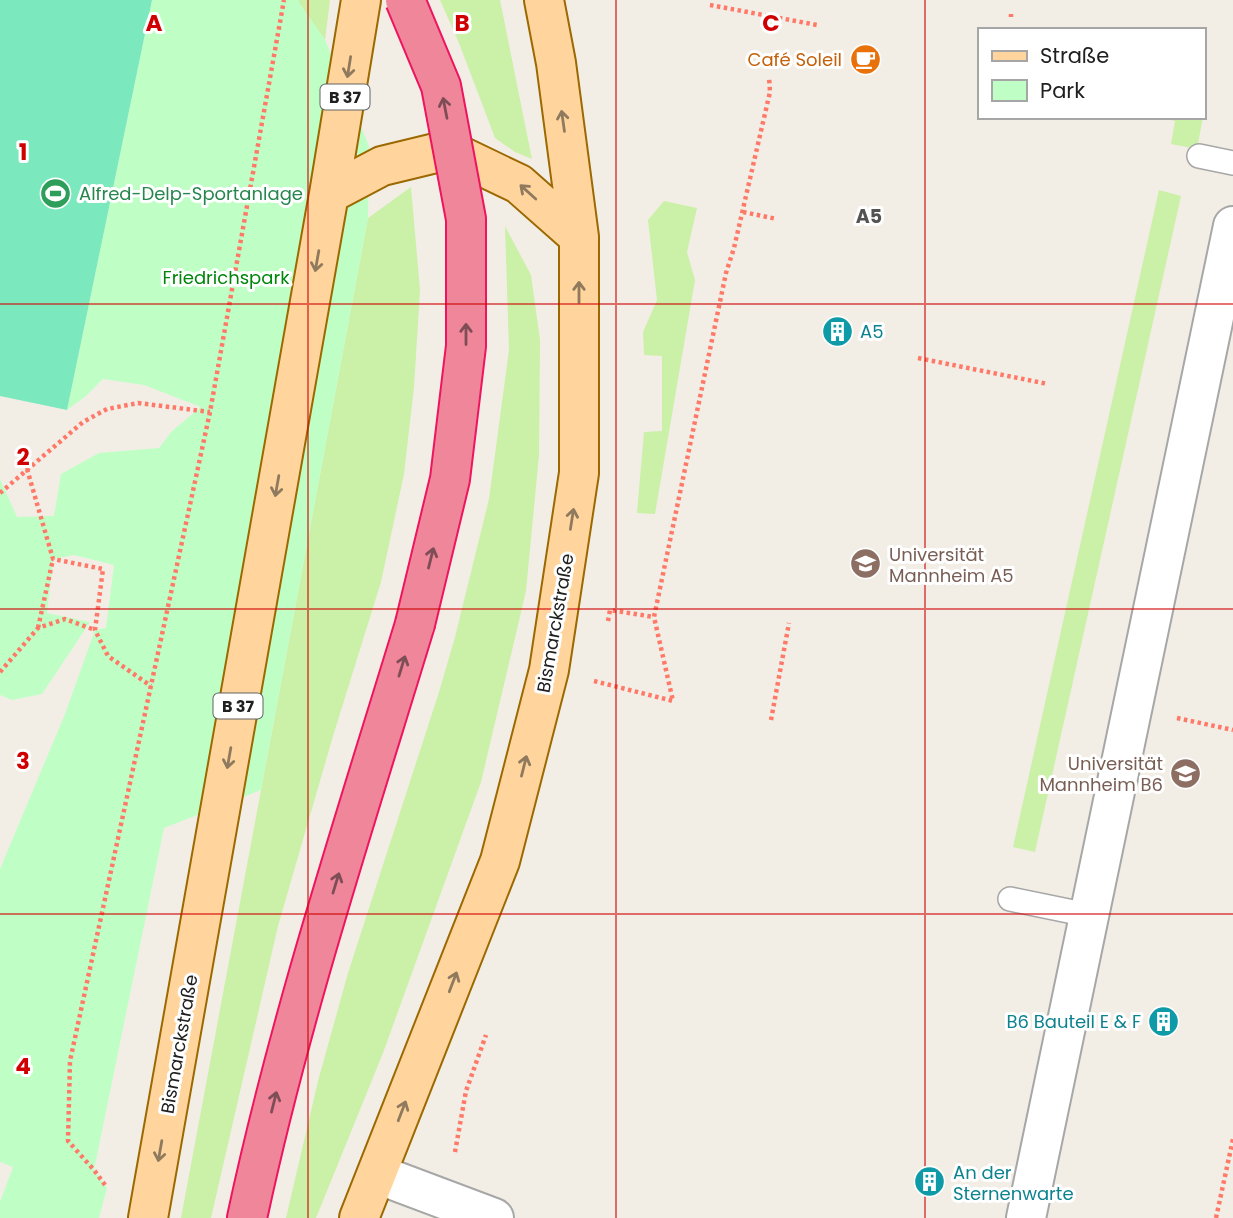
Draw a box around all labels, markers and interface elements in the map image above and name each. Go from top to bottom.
text: A [146,7,163,39]
text: B [454,7,470,39]
text: C [762,7,780,39]
legend [978,28,1205,119]
text: Straße [1040,41,1109,70]
cafe icon: Café Soleil [848,42,882,76]
place label: Café Soleil [748,47,842,72]
one-way arrow [342,55,355,78]
text: Park [1040,76,1085,105]
road number: B 37 [320,85,370,110]
one-way arrow [438,97,452,120]
one-way arrow [557,110,570,133]
text: 1 [19,136,27,168]
sports icon: Alfred-Delp-Sportanlage [39,176,73,210]
place label: Alfred-Delp-Sportanlage [79,181,303,206]
one-way arrow [520,183,537,200]
district label: A5 [856,203,882,230]
one-way arrow [310,250,323,272]
park label: Friedrichspark [163,265,290,290]
one-way arrow [572,281,586,304]
building icon: A5 [820,314,854,348]
place label: A5 [860,319,883,344]
one-way arrow [459,323,473,346]
text: 2 [16,441,30,473]
one-way arrow [270,474,283,496]
one-way arrow [566,508,579,531]
place label: Universität Mannheim A5 [889,542,1014,588]
one-way arrow [425,547,438,570]
school or university icon: Universität Mannheim A5 [849,547,883,581]
street label: Bismarckstraße [530,552,580,694]
one-way arrow [397,655,410,677]
road number: B 37 [214,694,262,719]
text: 3 [16,745,30,777]
one-way arrow [222,746,236,769]
place label: Universität Mannheim B6 [1039,751,1163,797]
one-way arrow [519,755,532,777]
school or university icon: Universität Mannheim B6 [1169,756,1203,790]
one-way arrow [331,872,344,894]
one-way arrow [447,971,460,993]
street label: Bismarckstraße [154,973,204,1115]
building icon: B6 Bauteil E & F [1147,1004,1181,1038]
place label: B6 Bauteil E & F [1006,1009,1141,1034]
text: 4 [15,1050,31,1082]
one-way arrow [268,1091,281,1114]
one-way arrow [397,1100,410,1122]
one-way arrow [153,1139,166,1162]
place label: An der Sternenwarte [953,1160,1074,1206]
building icon: An der Sternenwarte [913,1165,947,1199]

